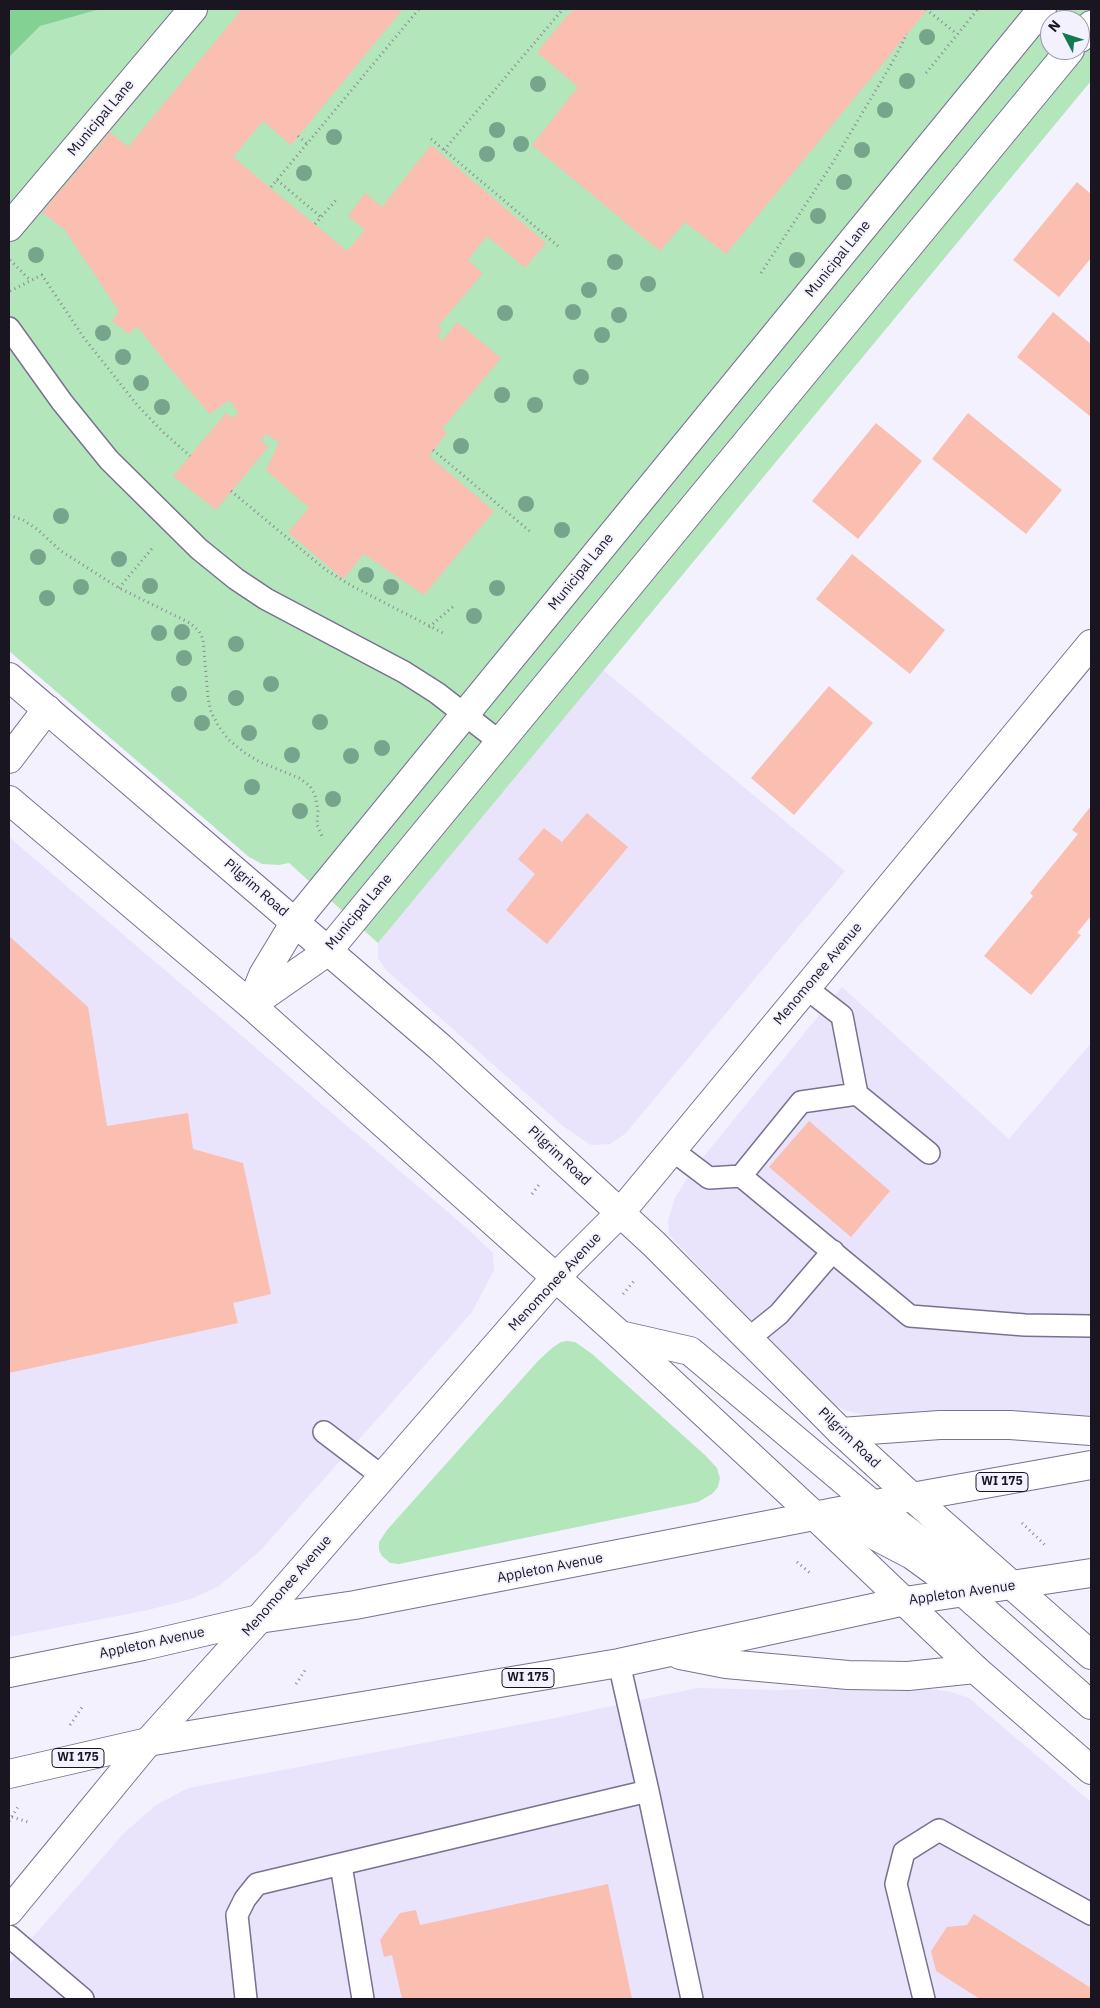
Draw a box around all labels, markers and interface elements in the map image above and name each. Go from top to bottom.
north arrow [1040,10,1090,60]
text: N [1044,16,1064,36]
street label: Municipal Lane [64,77,138,159]
street label: Municipal Lane [802,217,874,301]
street label: Municipal Lane [545,530,617,614]
street label: Pilgrim Road [220,856,292,920]
street label: Municipal Lane [322,871,396,953]
street label: Menomonee Avenue [770,919,866,1029]
street label: Pilgrim Road [524,1123,594,1189]
street label: Menomonee Avenue [505,1229,605,1335]
street label: Pilgrim Road [815,1404,883,1472]
road number: WI 175 [976,1472,1028,1491]
street label: Menomonee Avenue [239,1532,335,1640]
street label: Appleton Avenue [496,1550,604,1586]
street label: Appleton Avenue [908,1577,1016,1609]
street label: Appleton Avenue [98,1624,206,1662]
road number: WI 175 [502,1669,554,1688]
road number: WI 175 [52,1749,104,1768]

